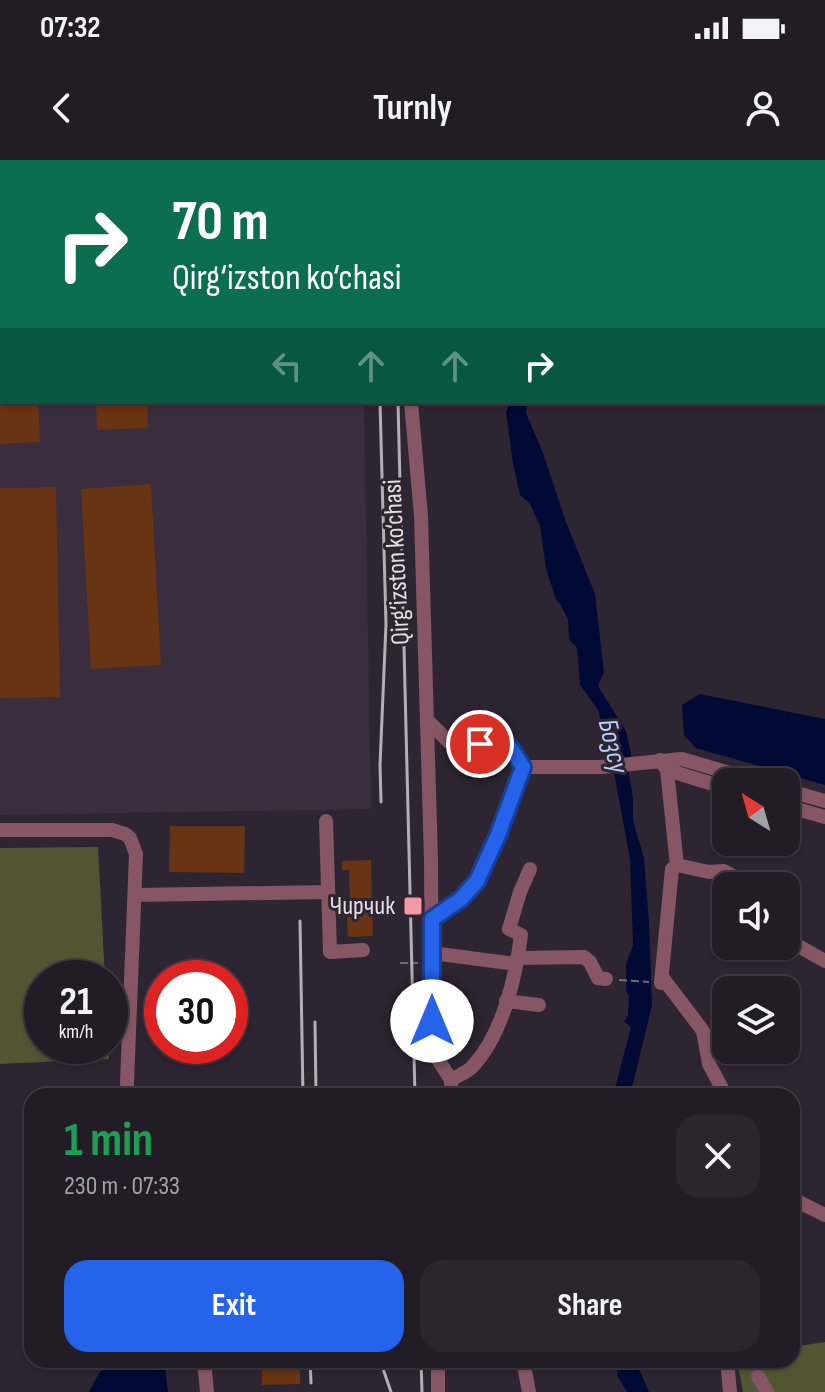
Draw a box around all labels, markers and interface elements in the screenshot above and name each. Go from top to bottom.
text: 07:32 [40,10,101,46]
icon: back [40,86,84,130]
icon: person [741,86,785,130]
text: Turnly [373,87,452,130]
text: 70 m [172,189,269,256]
icon: right [40,192,144,296]
text: Qirg‘izston ko‘chasi [172,257,402,300]
icon: left [265,344,309,388]
icon: ahead [349,344,393,388]
icon: ahead [433,344,477,388]
icon: right [517,344,561,388]
street label: Qirg‘izston ko‘chasi [377,478,417,646]
pin [446,710,514,778]
water label: Бозсу [591,716,636,778]
icon: arrive [458,722,502,766]
north arrow [712,768,800,856]
map controls [712,768,800,1064]
button: sound [712,872,800,960]
place label: Чирчик [330,891,395,922]
marker: Чирчик [402,895,424,917]
speed limit sign: 30 [144,960,248,1064]
button: layers [712,976,800,1064]
text: 21 [59,978,93,1026]
position arrow [390,979,474,1063]
text: km/h [59,1020,93,1044]
text: 1 min [64,1112,153,1169]
button: close [676,1114,760,1198]
text: 230 m · 07:33 [64,1171,180,1202]
button: Exit [64,1260,404,1352]
button: Share [420,1260,760,1352]

